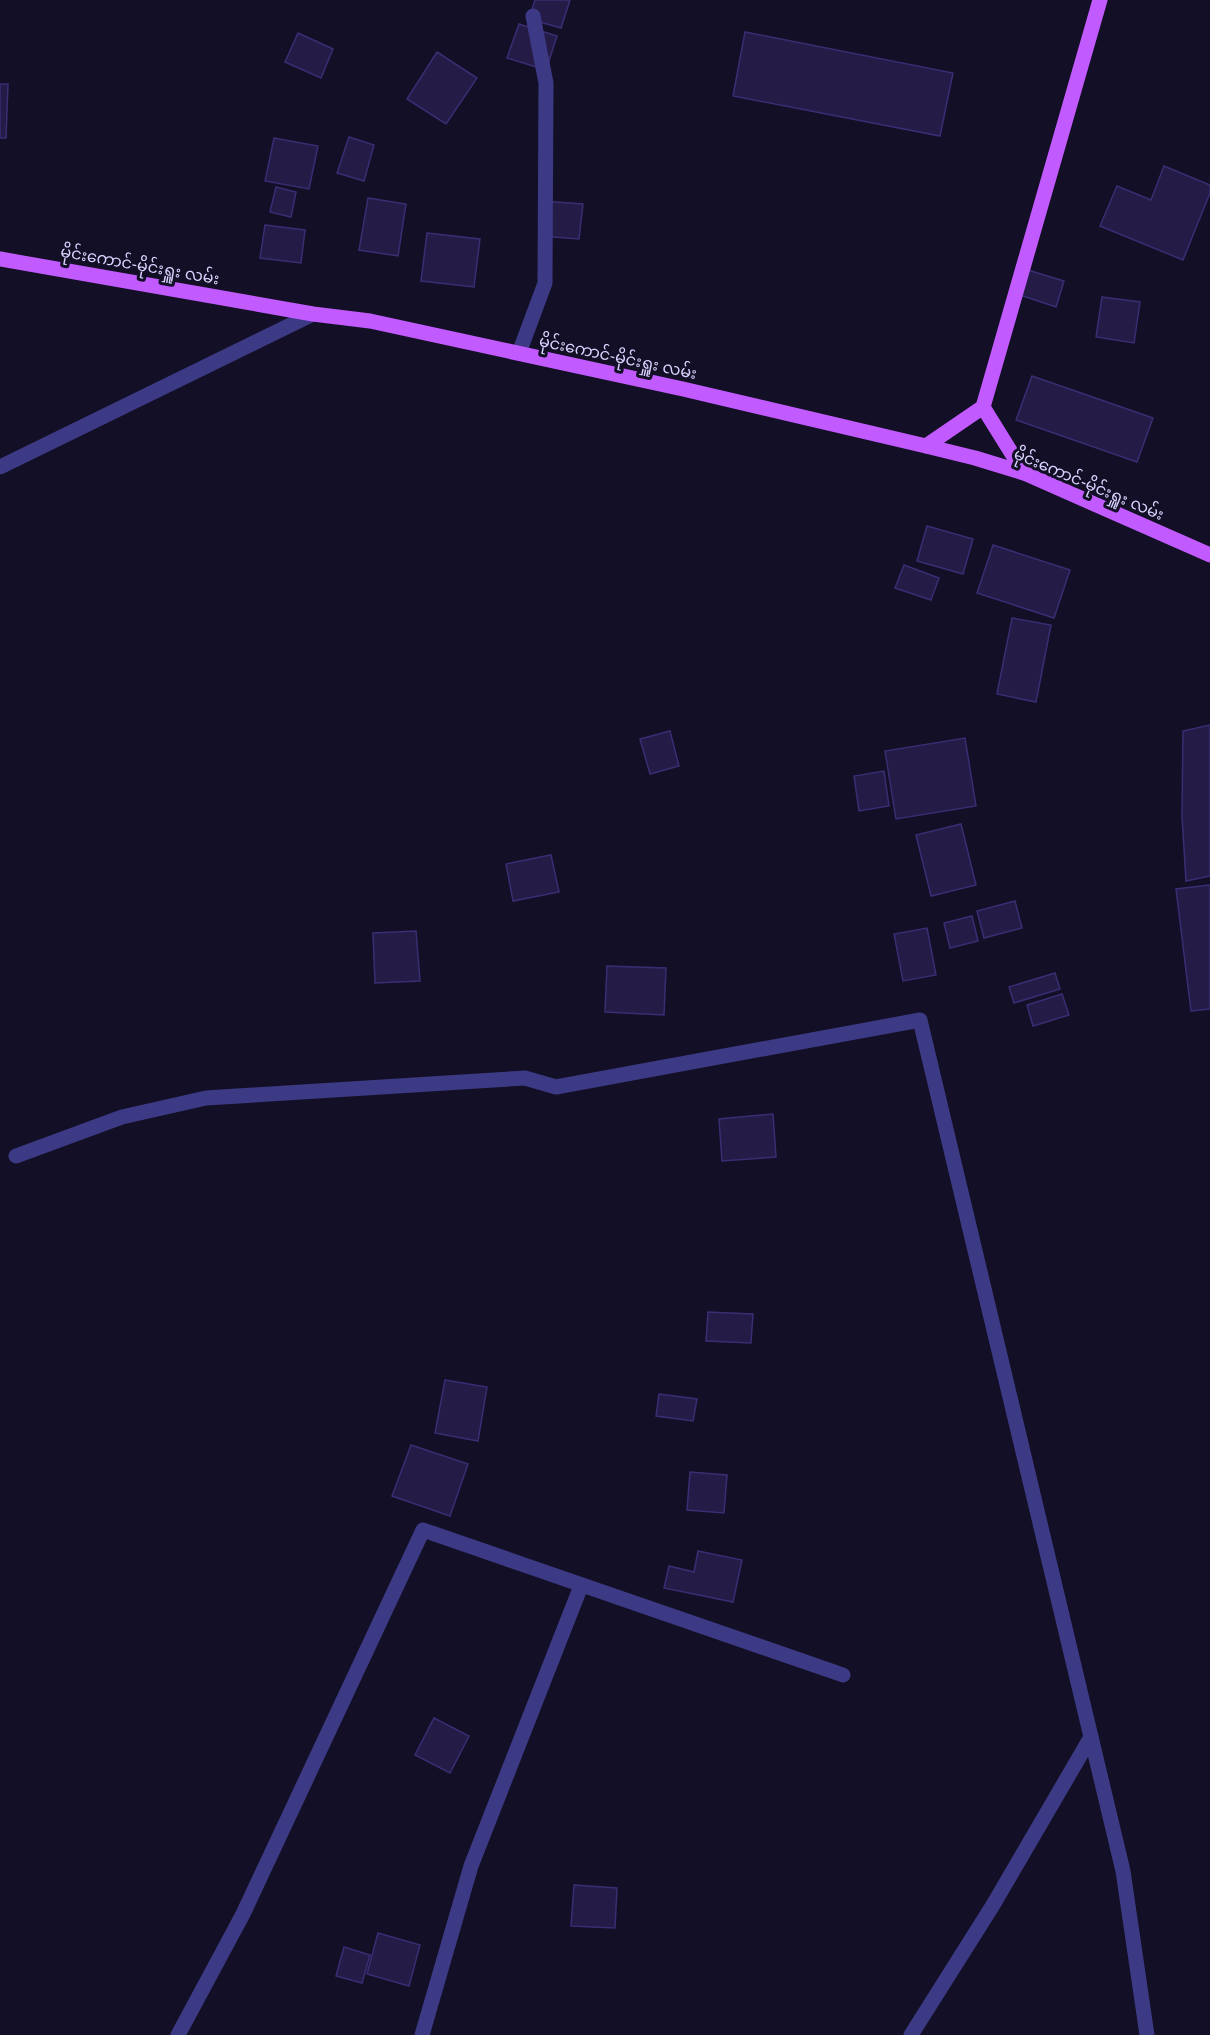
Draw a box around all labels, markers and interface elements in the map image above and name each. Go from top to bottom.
street label: မိုင်းကောင်-မိုင်းရှူး လမ်း [58,240,221,293]
street label: မိုင်းကောင်-မိုင်းရှူး လမ်း [536,329,699,388]
street label: မိုင်းကောင်-မိုင်းရှူး လမ်း [1009,442,1168,529]

